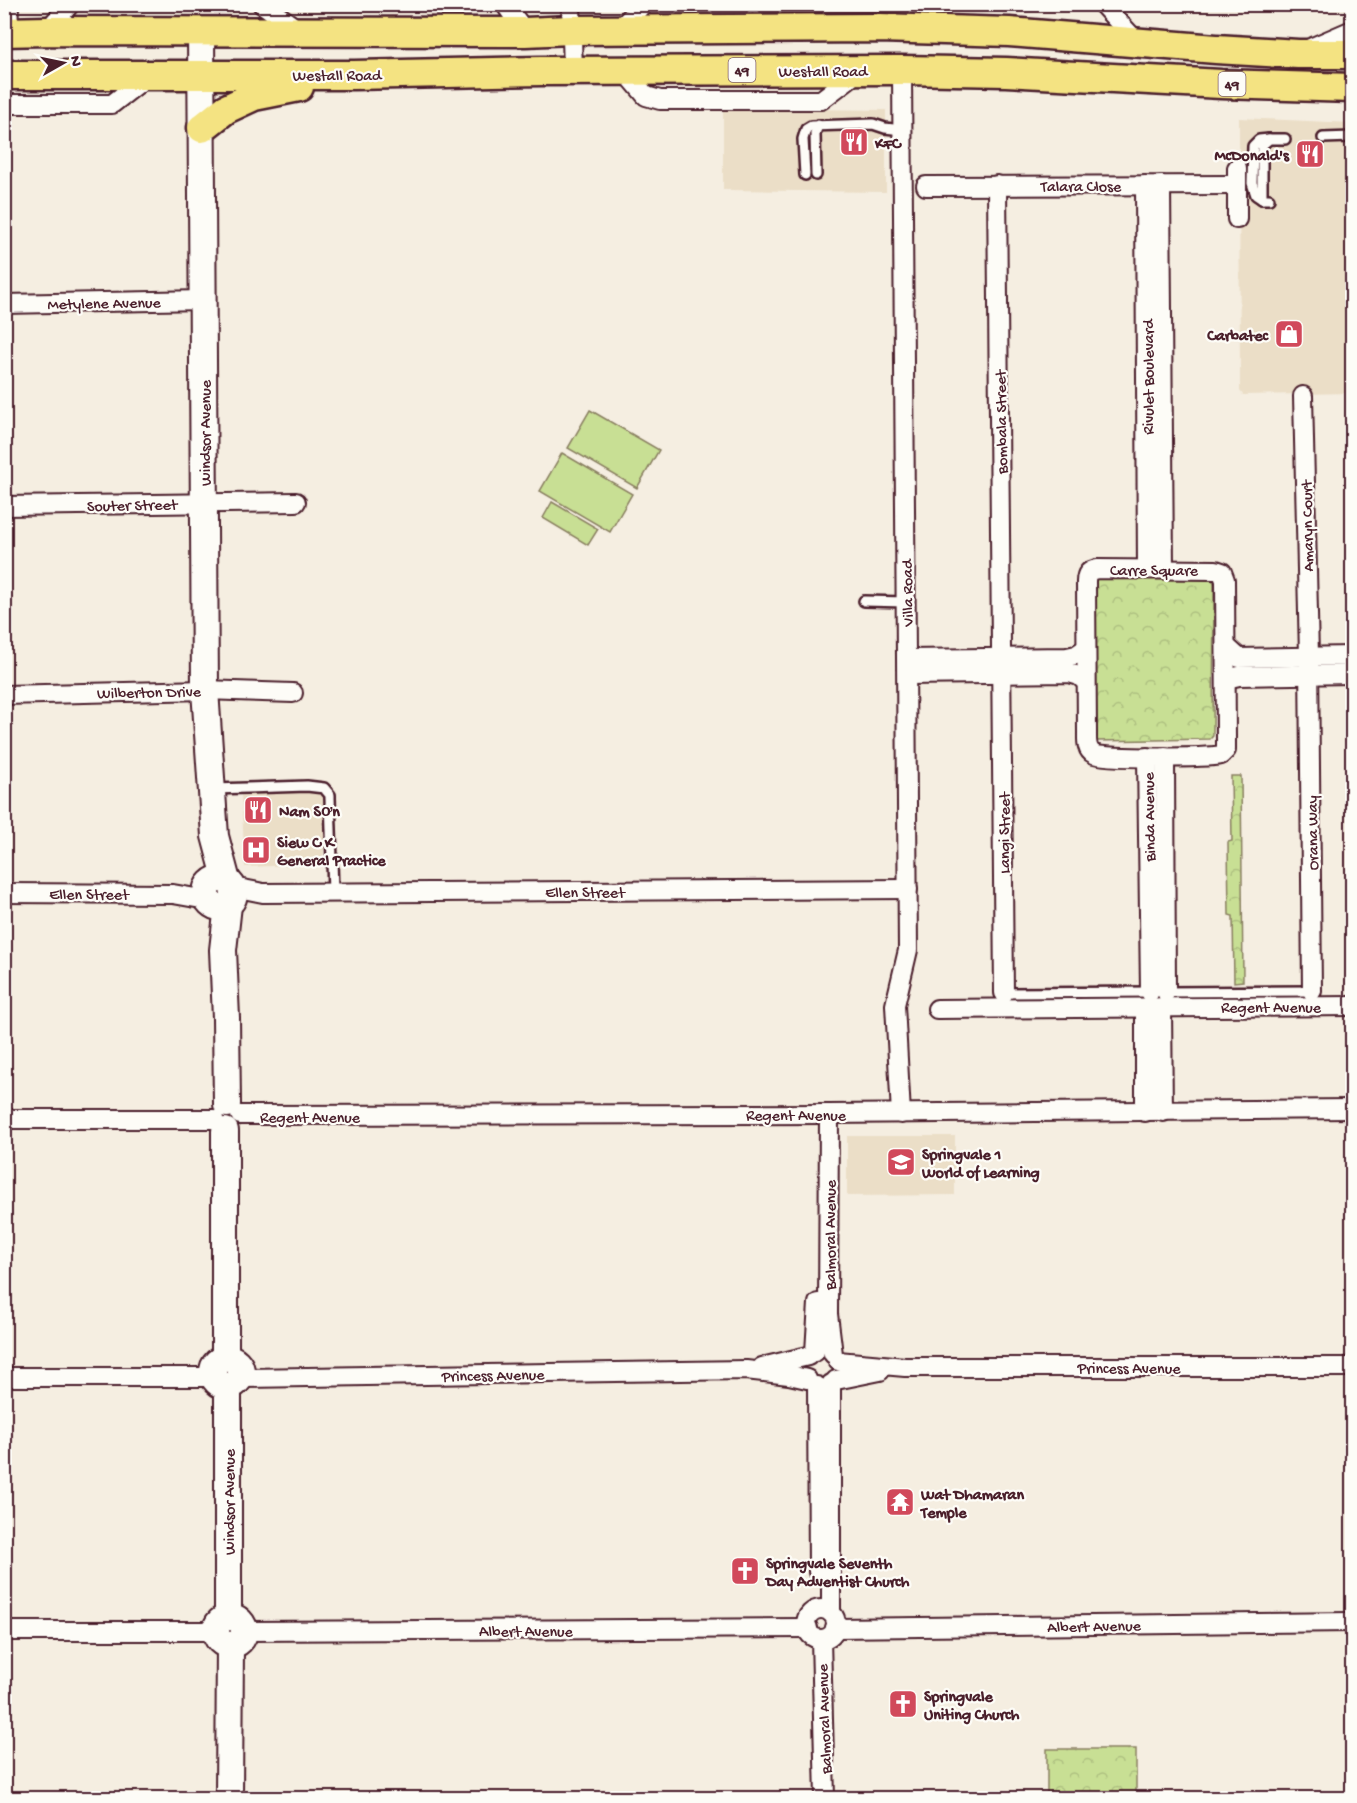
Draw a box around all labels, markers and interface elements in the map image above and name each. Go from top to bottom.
north arrow [33,33,93,93]
text: N [64,55,85,68]
road number: 49 [728,58,756,82]
street label: Westall Road [779,64,869,83]
street label: Westall Road [293,68,383,87]
road number: 49 [1218,72,1246,96]
restaurant icon: KFC [838,126,870,158]
place label: KFC [874,136,902,155]
restaurant icon: McDonald's [1294,138,1326,170]
place label: McDonald's [1214,148,1290,167]
street label: Talara Close [1040,179,1122,198]
street label: Metylene Avenue [47,295,162,316]
street label: Rivulet Boulevard [1141,318,1160,435]
shop icon: Carbatec [1273,318,1305,350]
place label: Carbatec [1206,328,1270,347]
street label: Bombala Street [993,368,1014,475]
street label: Windsor Avenue [198,379,217,486]
street label: Amaryn Court [1299,479,1320,572]
street label: Souter Street [87,497,179,518]
street label: Villa Road [899,558,920,628]
street label: Carre Square [1110,563,1199,582]
street label: Wilberton Drive [97,684,202,705]
street label: Binda Avenue [1141,771,1162,863]
street label: Langi Street [997,791,1016,874]
restaurant icon: Nam Sơn [242,794,274,826]
street label: Orana Way [1304,795,1325,871]
place label: Nam Sơn [279,804,340,823]
hospital icon: Siew C K General Practice [240,834,272,866]
place label: Siew C K General Practice [277,835,386,872]
street label: Ellen Street [545,885,626,904]
street label: Ellen Street [49,887,130,906]
street label: Regent Avenue [1221,1000,1322,1019]
street label: Regent Avenue [746,1108,847,1127]
street label: Regent Avenue [260,1110,361,1129]
school or university icon: Springvale 1 World of Learning [885,1146,917,1178]
place label: Springvale 1 World of Learning [921,1147,1040,1184]
street label: Balmoral Avenue [823,1179,842,1291]
street label: Princess Avenue [1077,1361,1181,1380]
street label: Princess Avenue [440,1367,545,1388]
street label: Windsor Avenue [222,1448,241,1555]
temple icon: Wat Dhamaran Temple [884,1486,916,1518]
place label: Wat Dhamaran Temple [919,1487,1025,1524]
church icon: Springvale Seventh Day Adventist Church [729,1555,761,1587]
place label: Springvale Seventh Day Adventist Church [764,1556,910,1593]
street label: Albert Avenue [1047,1618,1142,1639]
street label: Albert Avenue [479,1624,574,1643]
street label: Balmoral Avenue [815,1663,838,1775]
church icon: Springvale Uniting Church [887,1688,919,1720]
place label: Springvale Uniting Church [924,1689,1020,1726]

